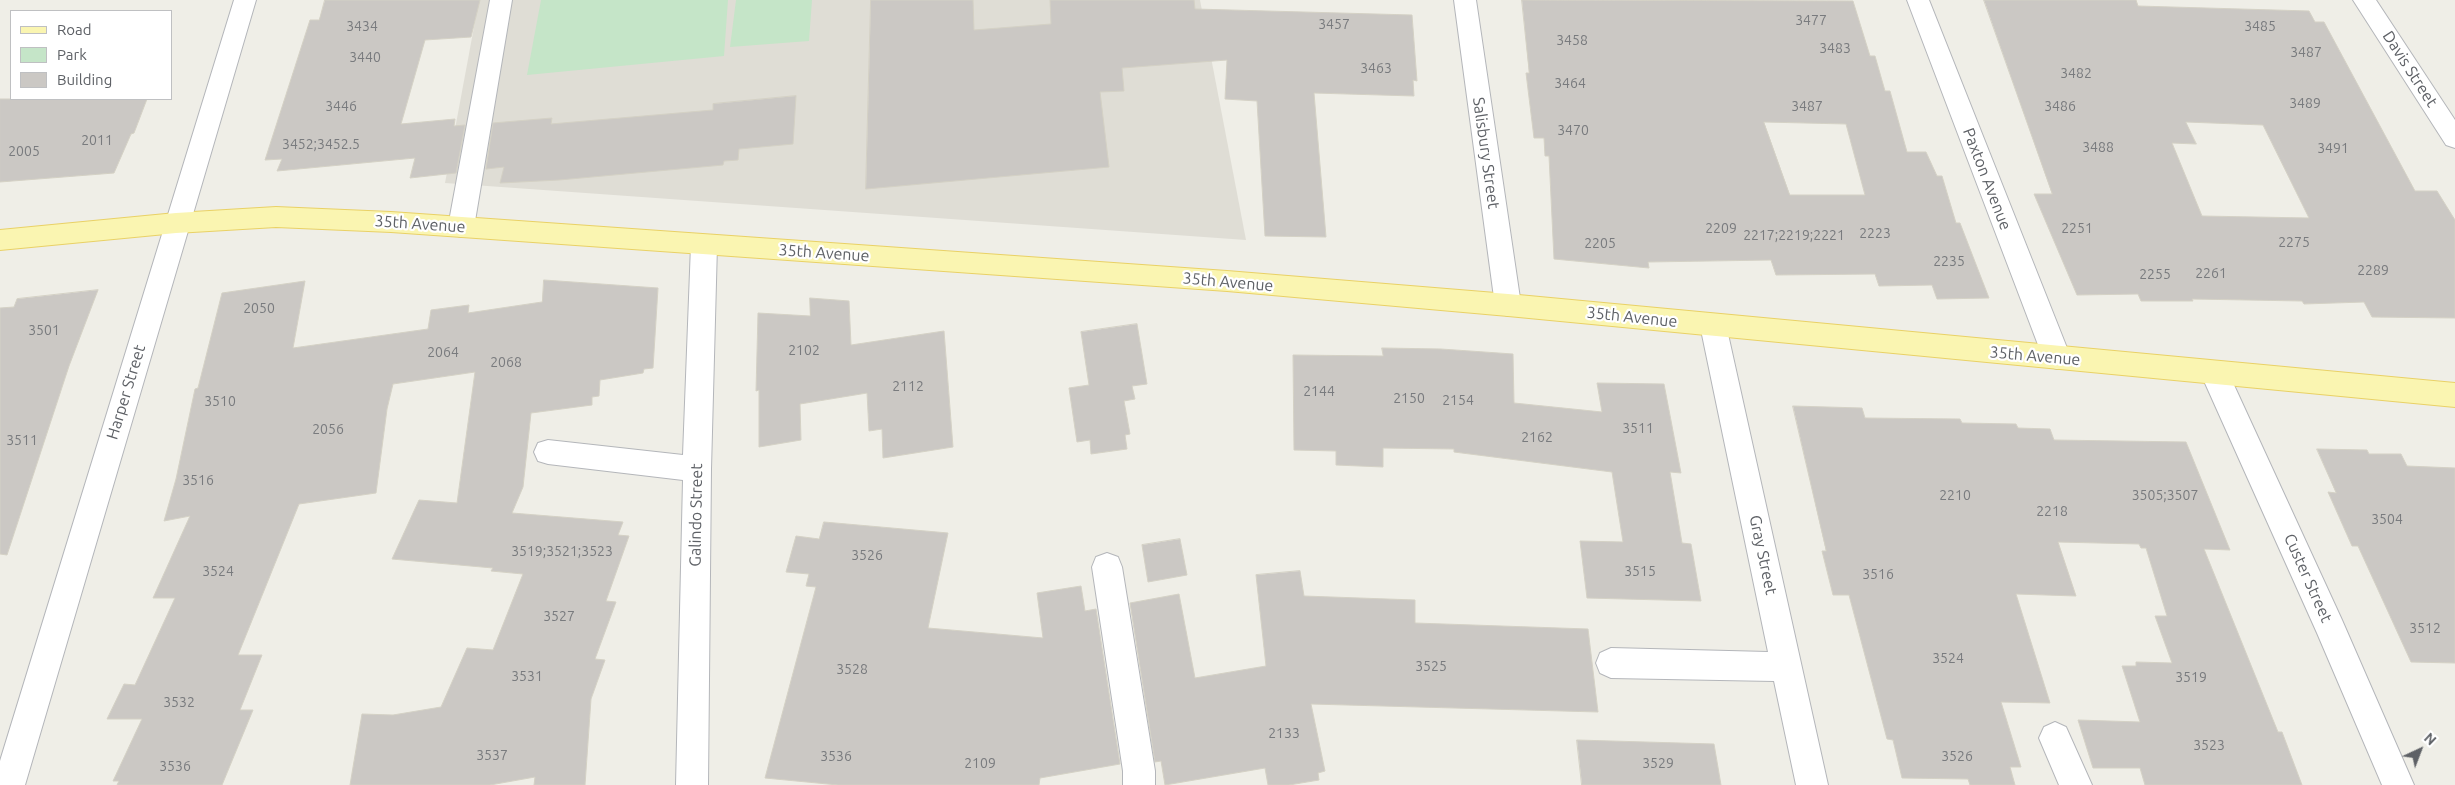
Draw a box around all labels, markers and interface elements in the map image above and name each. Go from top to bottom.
legend [10,10,172,100]
house number: 3477 [1795,12,1827,28]
house number: 3457 [1318,16,1350,32]
house number: 3434 [346,18,378,34]
house number: 3485 [2244,18,2276,34]
text: Road [57,21,92,38]
street label: Davis Street [2378,28,2442,110]
house number: 3458 [1556,32,1588,48]
house number: 3483 [1819,40,1851,56]
house number: 3487 [2290,44,2322,60]
text: Park [57,46,87,63]
house number: 3440 [349,49,381,65]
house number: 3463 [1360,60,1392,76]
house number: 3482 [2060,65,2092,81]
text: Building [57,71,112,88]
house number: 3464 [1554,75,1586,91]
house number: 3489 [2289,95,2321,111]
street label: Salisbury Street [1469,96,1503,210]
house number: 3446 [325,98,357,114]
house number: 3487 [1791,98,1823,114]
house number: 3486 [2044,98,2076,114]
house number: 3470 [1557,122,1589,138]
street label: Paxton Avenue [1959,125,2015,233]
house number: 2011 [81,132,113,148]
house number: 3452;3452.5 [282,136,360,152]
house number: 3488 [2082,139,2114,155]
house number: 3491 [2317,140,2349,156]
house number: 2005 [8,143,40,159]
street label: 35th Avenue [374,211,466,237]
house number: 2209 [1705,220,1737,236]
house number: 2251 [2061,220,2093,236]
house number: 2223 [1859,225,1891,241]
house number: 2217;2219;2221 [1743,227,1845,243]
house number: 2275 [2278,234,2310,250]
house number: 2205 [1584,235,1616,251]
street label: 35th Avenue [778,240,870,266]
house number: 2235 [1933,253,1965,269]
house number: 2289 [2357,262,2389,278]
house number: 2261 [2195,265,2227,281]
house number: 2255 [2139,266,2171,282]
street label: 35th Avenue [1182,268,1274,296]
house number: 2050 [243,300,275,316]
street label: 35th Avenue [1586,303,1678,331]
house number: 3501 [28,322,60,338]
street label: Harper Street [102,342,150,442]
house number: 2102 [788,342,820,358]
street label: 35th Avenue [1989,342,2081,370]
house number: 2064 [427,344,459,360]
house number: 2068 [490,354,522,370]
house number: 2112 [892,378,924,394]
house number: 2144 [1303,383,1335,399]
house number: 2150 [1393,390,1425,406]
house number: 2154 [1442,392,1474,408]
house number: 3510 [204,393,236,409]
house number: 3511 [1622,420,1654,436]
house number: 2056 [312,421,344,437]
house number: 2162 [1521,429,1553,445]
house number: 3511 [6,432,38,448]
street label: Galindo Street [686,463,706,567]
house number: 3516 [182,472,214,488]
house number: 2210 [1939,487,1971,503]
house number: 3505;3507 [2132,487,2198,503]
house number: 2218 [2036,503,2068,519]
house number: 3504 [2371,511,2403,527]
street label: Gray Street [1745,513,1781,597]
street label: Custer Street [2280,531,2336,625]
house number: 3519;3521;3523 [511,543,613,559]
house number: 3526 [851,547,883,563]
house number: 3524 [202,563,234,579]
house number: 3515 [1624,563,1656,579]
house number: 3516 [1862,566,1894,582]
house number: 3527 [543,608,575,624]
house number: 3512 [2409,620,2441,636]
house number: 3524 [1932,650,1964,666]
house number: 3525 [1415,658,1447,674]
house number: 3528 [836,661,868,677]
house number: 3531 [511,668,543,684]
house number: 3519 [2175,669,2207,685]
house number: 3532 [163,694,195,710]
house number: 2133 [1268,725,1300,741]
north arrow [2395,725,2445,775]
text: N [2421,730,2440,748]
house number: 3523 [2193,737,2225,753]
house number: 3537 [476,747,508,763]
house number: 3536 [820,748,852,764]
house number: 3526 [1941,748,1973,764]
house number: 2109 [964,755,996,771]
house number: 3529 [1642,755,1674,771]
house number: 3536 [159,758,191,774]

